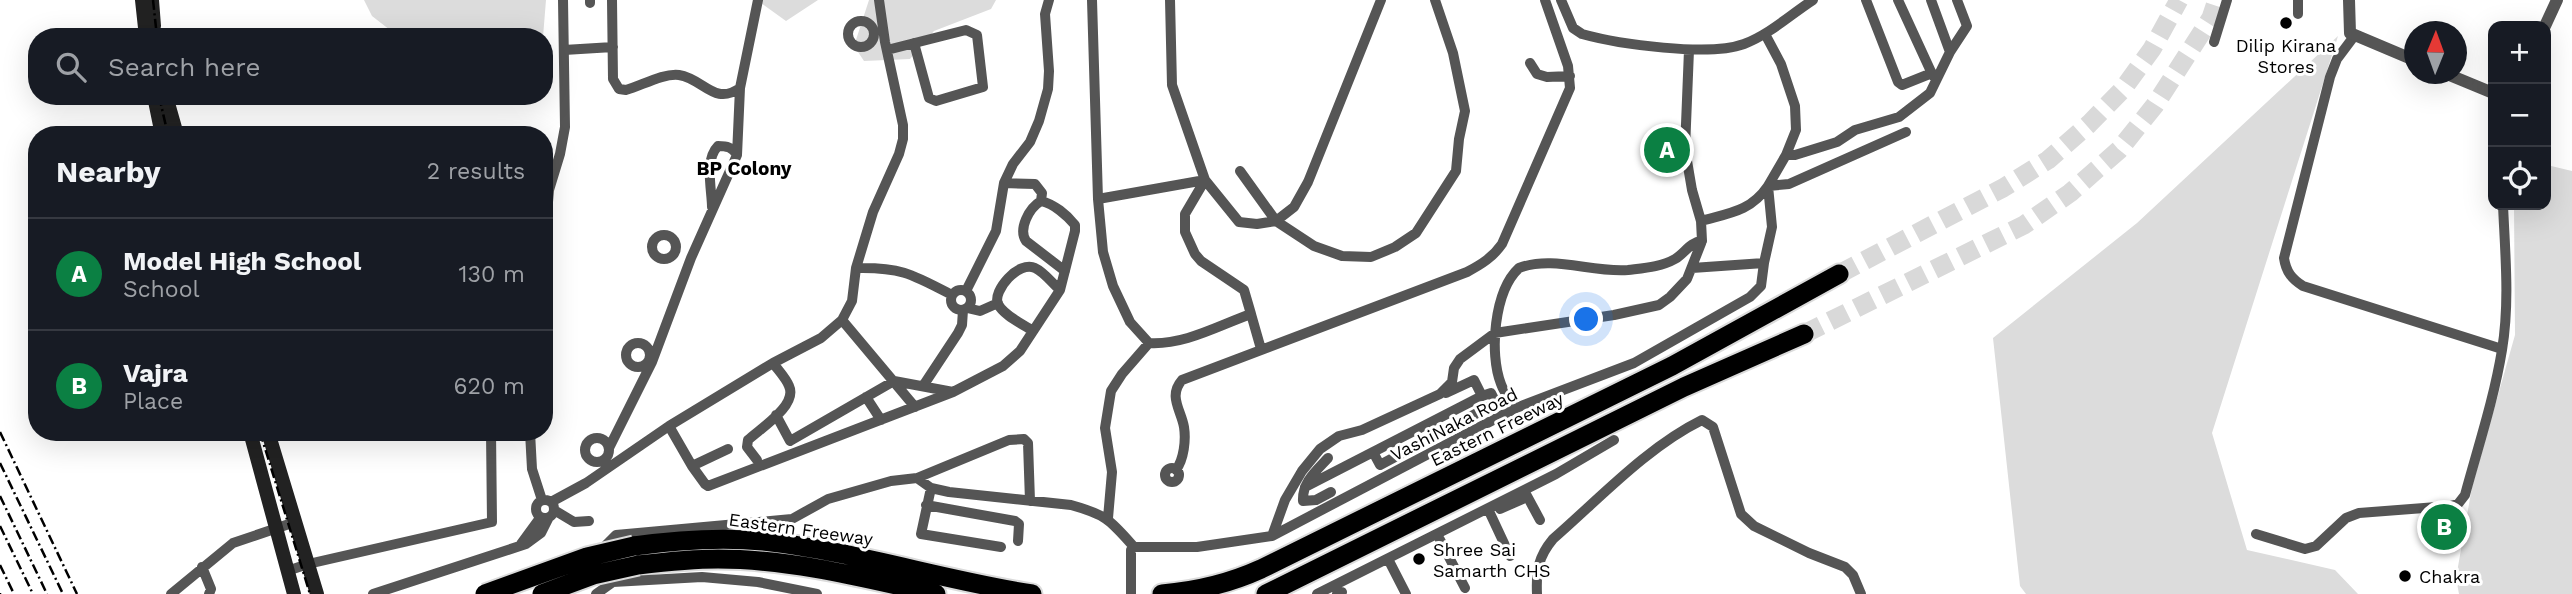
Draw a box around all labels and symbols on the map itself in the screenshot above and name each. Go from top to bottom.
marker: Dilip Kirana Stores [2278,15,2294,31]
north arrow [2404,21,2467,84]
place label: Dilip Kirana Stores [2236,35,2336,77]
pin: A [1644,124,1690,176]
district label: BP Colony [697,157,792,180]
your location [1569,302,1603,336]
street label: VashiNaka Road [1387,383,1521,465]
street label: Eastern Freeway [1427,387,1568,470]
pin: B [2421,501,2467,553]
street label: Eastern Freeway [728,508,875,550]
place label: Shree Sai Samarth CHS [1433,539,1551,581]
marker: Shree Sai Samarth CHS [1411,551,1427,567]
place label: Chakra [2419,566,2480,587]
marker: Chakra [2397,568,2413,584]

